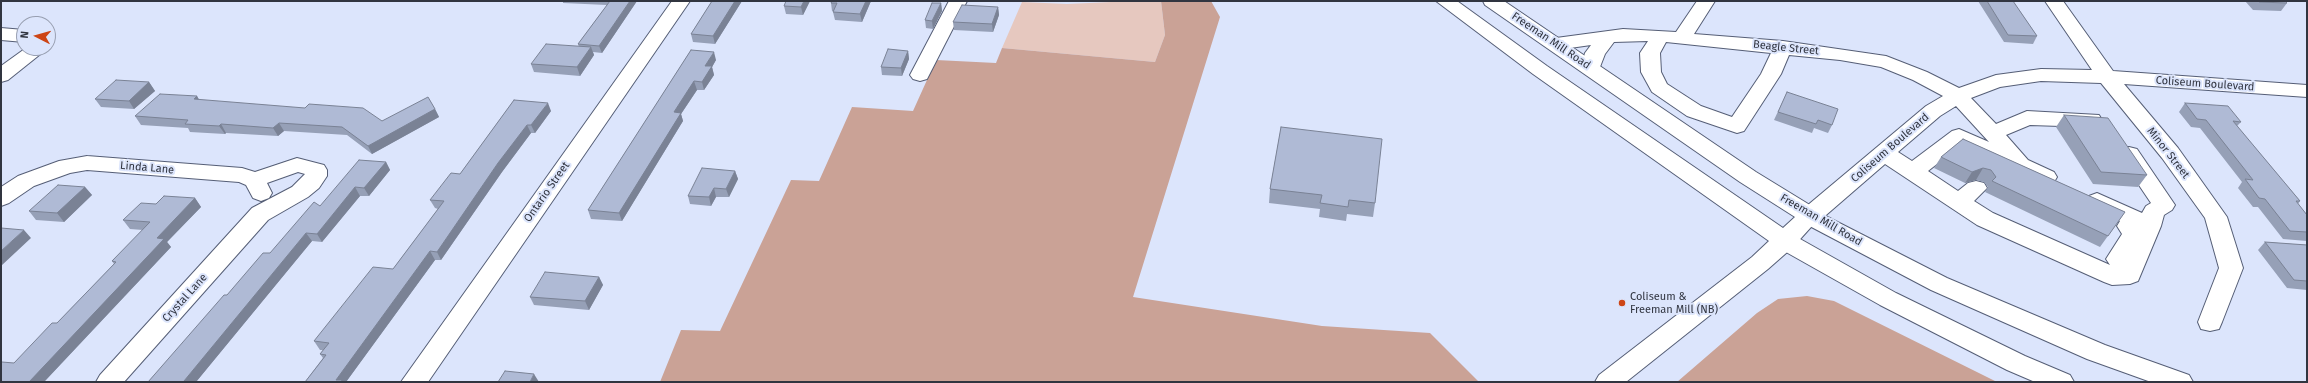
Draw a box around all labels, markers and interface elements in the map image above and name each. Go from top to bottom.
street label: Freeman Mill Road [1509,10,1593,72]
north arrow [16,16,56,56]
text: N [18,30,31,39]
street label: Beagle Street [1752,38,1820,58]
street label: Coliseum Boulevard [2155,74,2255,94]
street label: Coliseum Boulevard [1848,111,1932,185]
street label: Minor Street [2144,125,2192,181]
street label: Linda Lane [119,159,175,177]
street label: Ontario Street [521,159,573,225]
street label: Freeman Mill Road [1778,191,1864,249]
street label: Crystal Lane [160,271,210,325]
place label: Coliseum & Freeman Mill (NB) [1630,290,1718,316]
marker: Coliseum & Freeman Mill (NB) [1617,298,1627,308]

